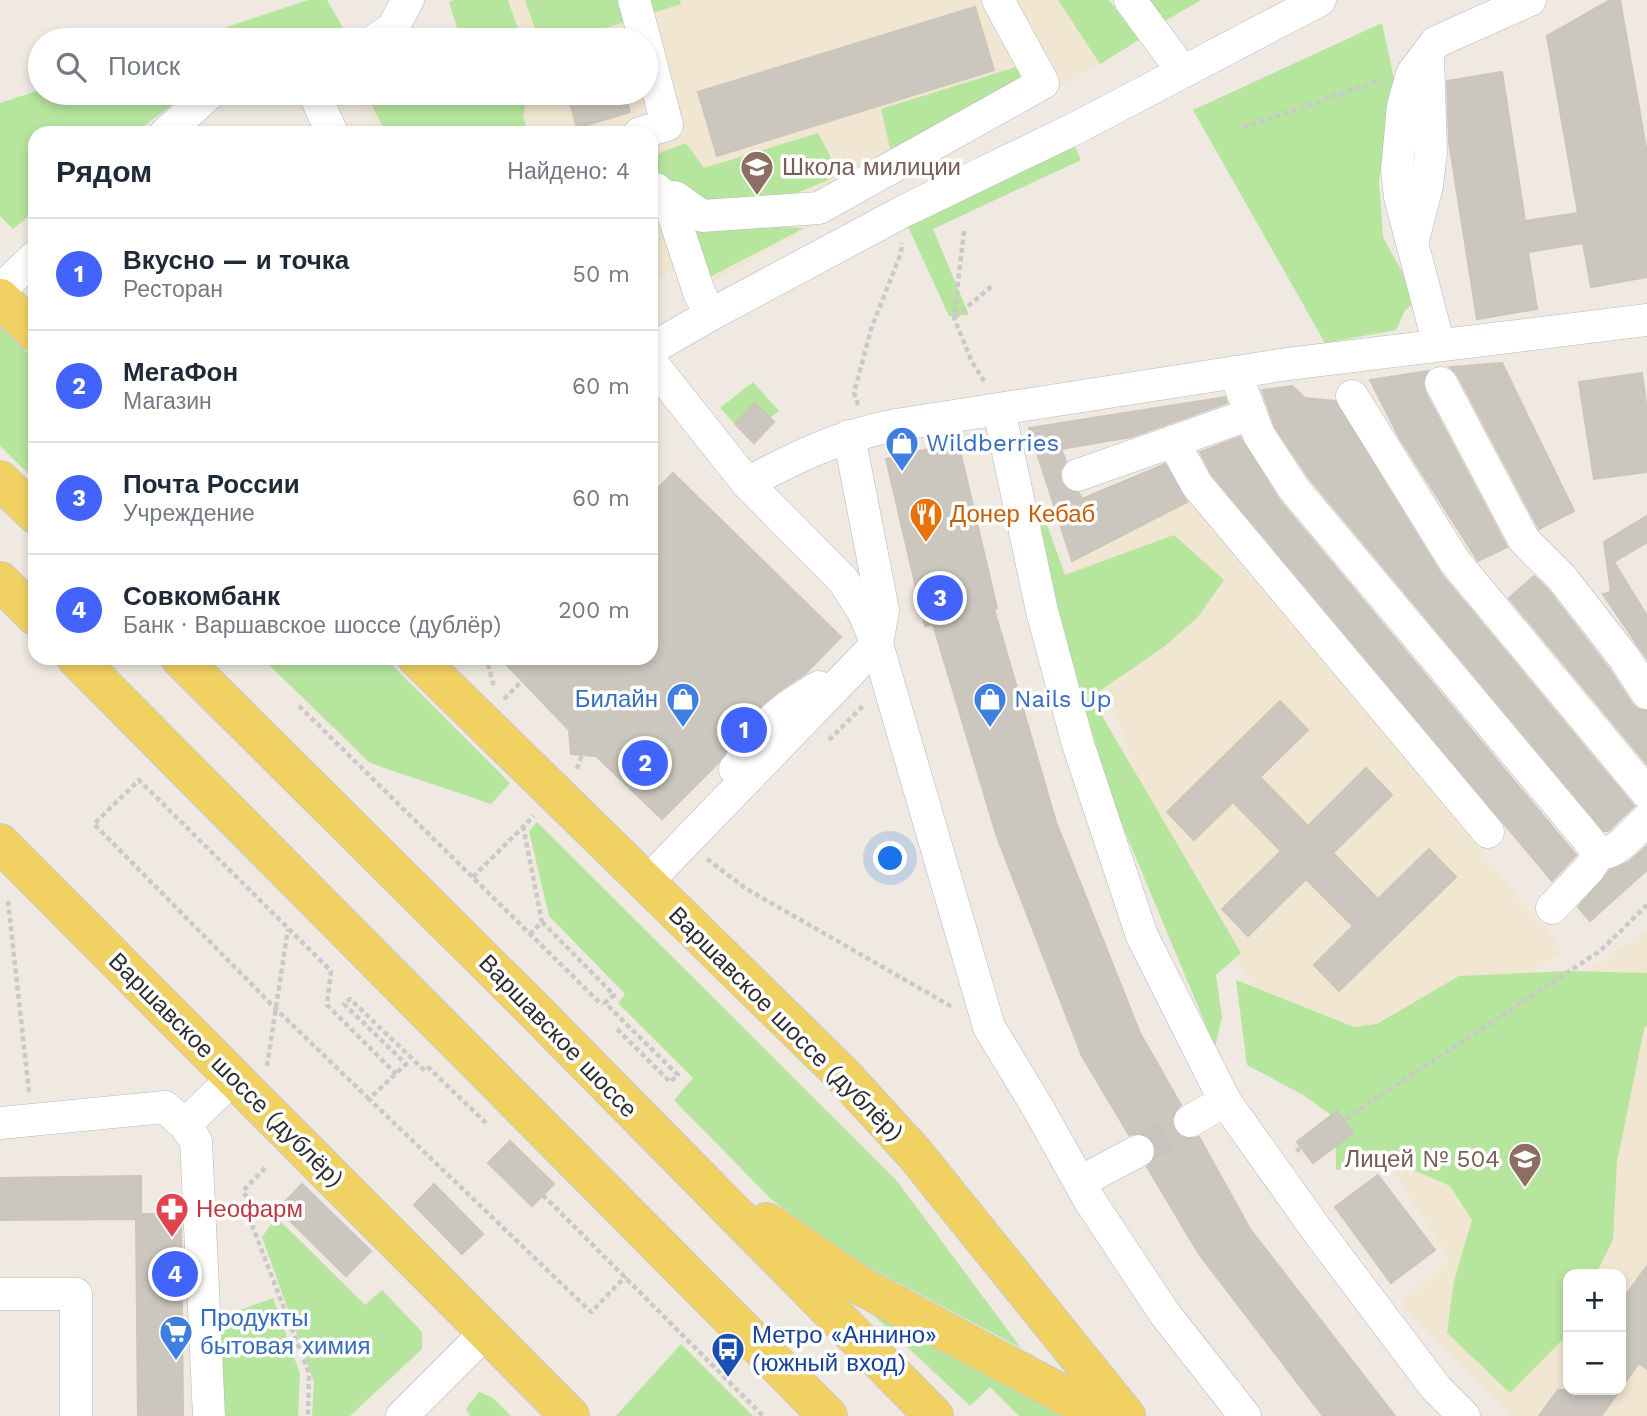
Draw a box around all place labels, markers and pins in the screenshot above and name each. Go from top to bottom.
school or university icon: Школа милиции [738,148,776,197]
place label: Школа милиции [782,153,961,181]
shop icon: Wildberries [883,424,921,473]
place label: Wildberries [926,429,1059,457]
restaurant icon: Донер Кебаб [907,495,945,544]
place label: Донер Кебаб [950,500,1095,528]
pin: 3 [917,572,963,624]
shop icon: Билайн [664,680,702,729]
shop icon: Nails Up [971,680,1009,729]
place label: Билайн [575,685,658,713]
place label: Nails Up [1014,685,1112,713]
pin: 1 [721,704,767,756]
pin: 2 [622,737,668,789]
school or university icon: Лицей № 504 [1506,1140,1544,1189]
place label: Лицей № 504 [1344,1145,1500,1173]
pharmacy icon: Неофарм [153,1190,191,1239]
place label: Неофарм [196,1195,303,1223]
pin: 4 [152,1248,198,1300]
place label: Продукты бытовая химия [200,1304,370,1360]
supermarket icon: Продукты бытовая химия [157,1313,195,1362]
place label: Метро «Аннино» (южный вход) [752,1321,937,1377]
bus stop icon: Метро «Аннино» (южный вход) [709,1330,747,1379]

